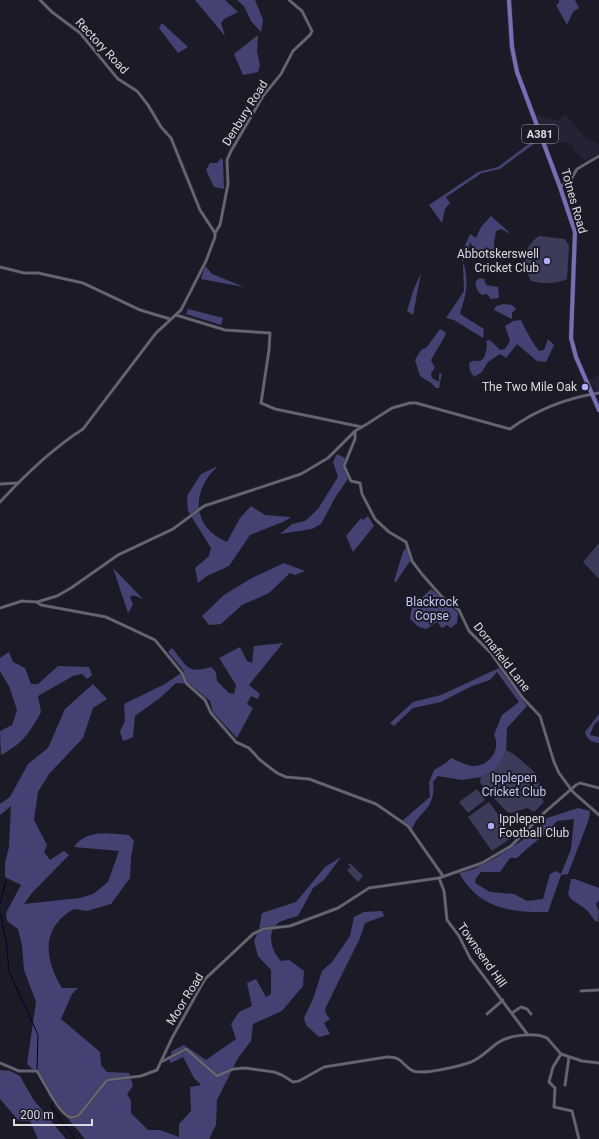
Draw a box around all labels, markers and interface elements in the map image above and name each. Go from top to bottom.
street label: Rectory Road [73,15,131,77]
street label: Denbury Road [219,78,271,148]
road number: A381 [522,125,558,143]
street label: Totnes Road [558,167,590,235]
place label: Abbotskerswell Cricket Club [457,247,539,275]
marker: Abbotskerswell Cricket Club [542,256,552,266]
place label: The Two Mile Oak [482,380,578,394]
marker: The Two Mile Oak [580,382,590,392]
park label: Blackrock Copse [406,595,459,623]
street label: Dornafield Lane [471,620,533,694]
park label: Ipplepen Cricket Club [482,771,546,799]
place label: Ipplepen Football Club [499,812,570,840]
marker: Ipplepen Football Club [486,821,496,831]
street label: Townsend Hill [455,920,509,990]
street label: Moor Road [163,970,207,1028]
scale bar [14,1101,92,1127]
text: 200 m [20,1108,54,1122]

